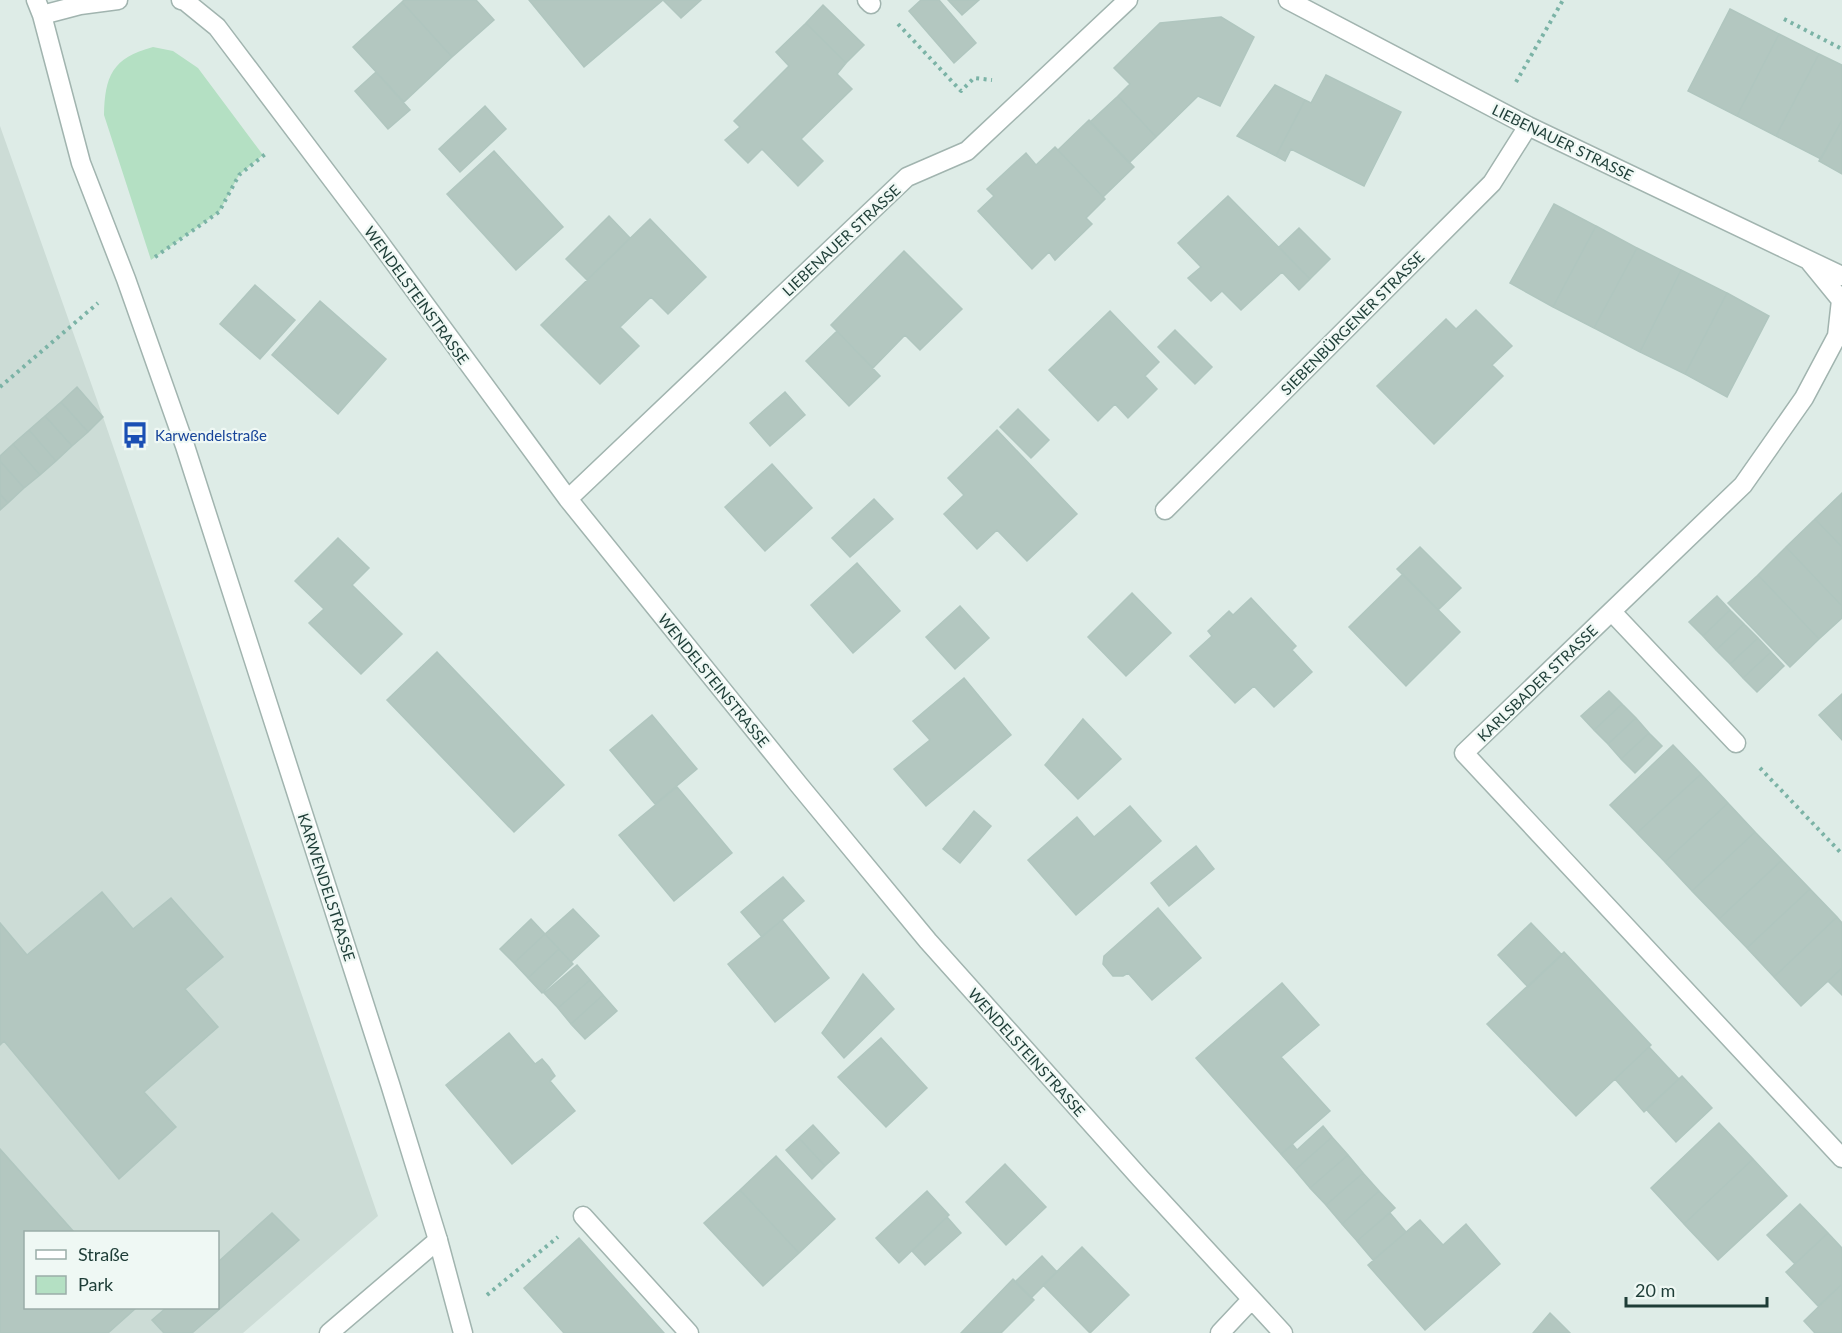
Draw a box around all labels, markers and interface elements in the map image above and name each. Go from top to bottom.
street label: LIEBENAUER STRASSE [1490,100,1636,184]
street label: LIEBENAUER STRASSE [778,181,904,299]
street label: WENDELSTEINSTRASSE [361,222,473,368]
street label: SIEBENBÜRGENER STRASSE [1277,248,1427,398]
bus stop icon: Karwendelstraße [120,420,150,450]
place label: Karwendelstraße [155,426,267,444]
street label: WENDELSTEINSTRASSE [655,610,773,750]
street label: KARLSBADER STRASSE [1473,621,1601,745]
street label: KARWENDELSTRASSE [295,811,359,963]
street label: WENDELSTEINSTRASSE [965,984,1089,1120]
legend [24,1231,219,1309]
text: Straße [78,1243,129,1265]
scale bar [1626,1270,1767,1308]
text: Park [78,1273,114,1295]
text: 20 m [1635,1279,1675,1301]

